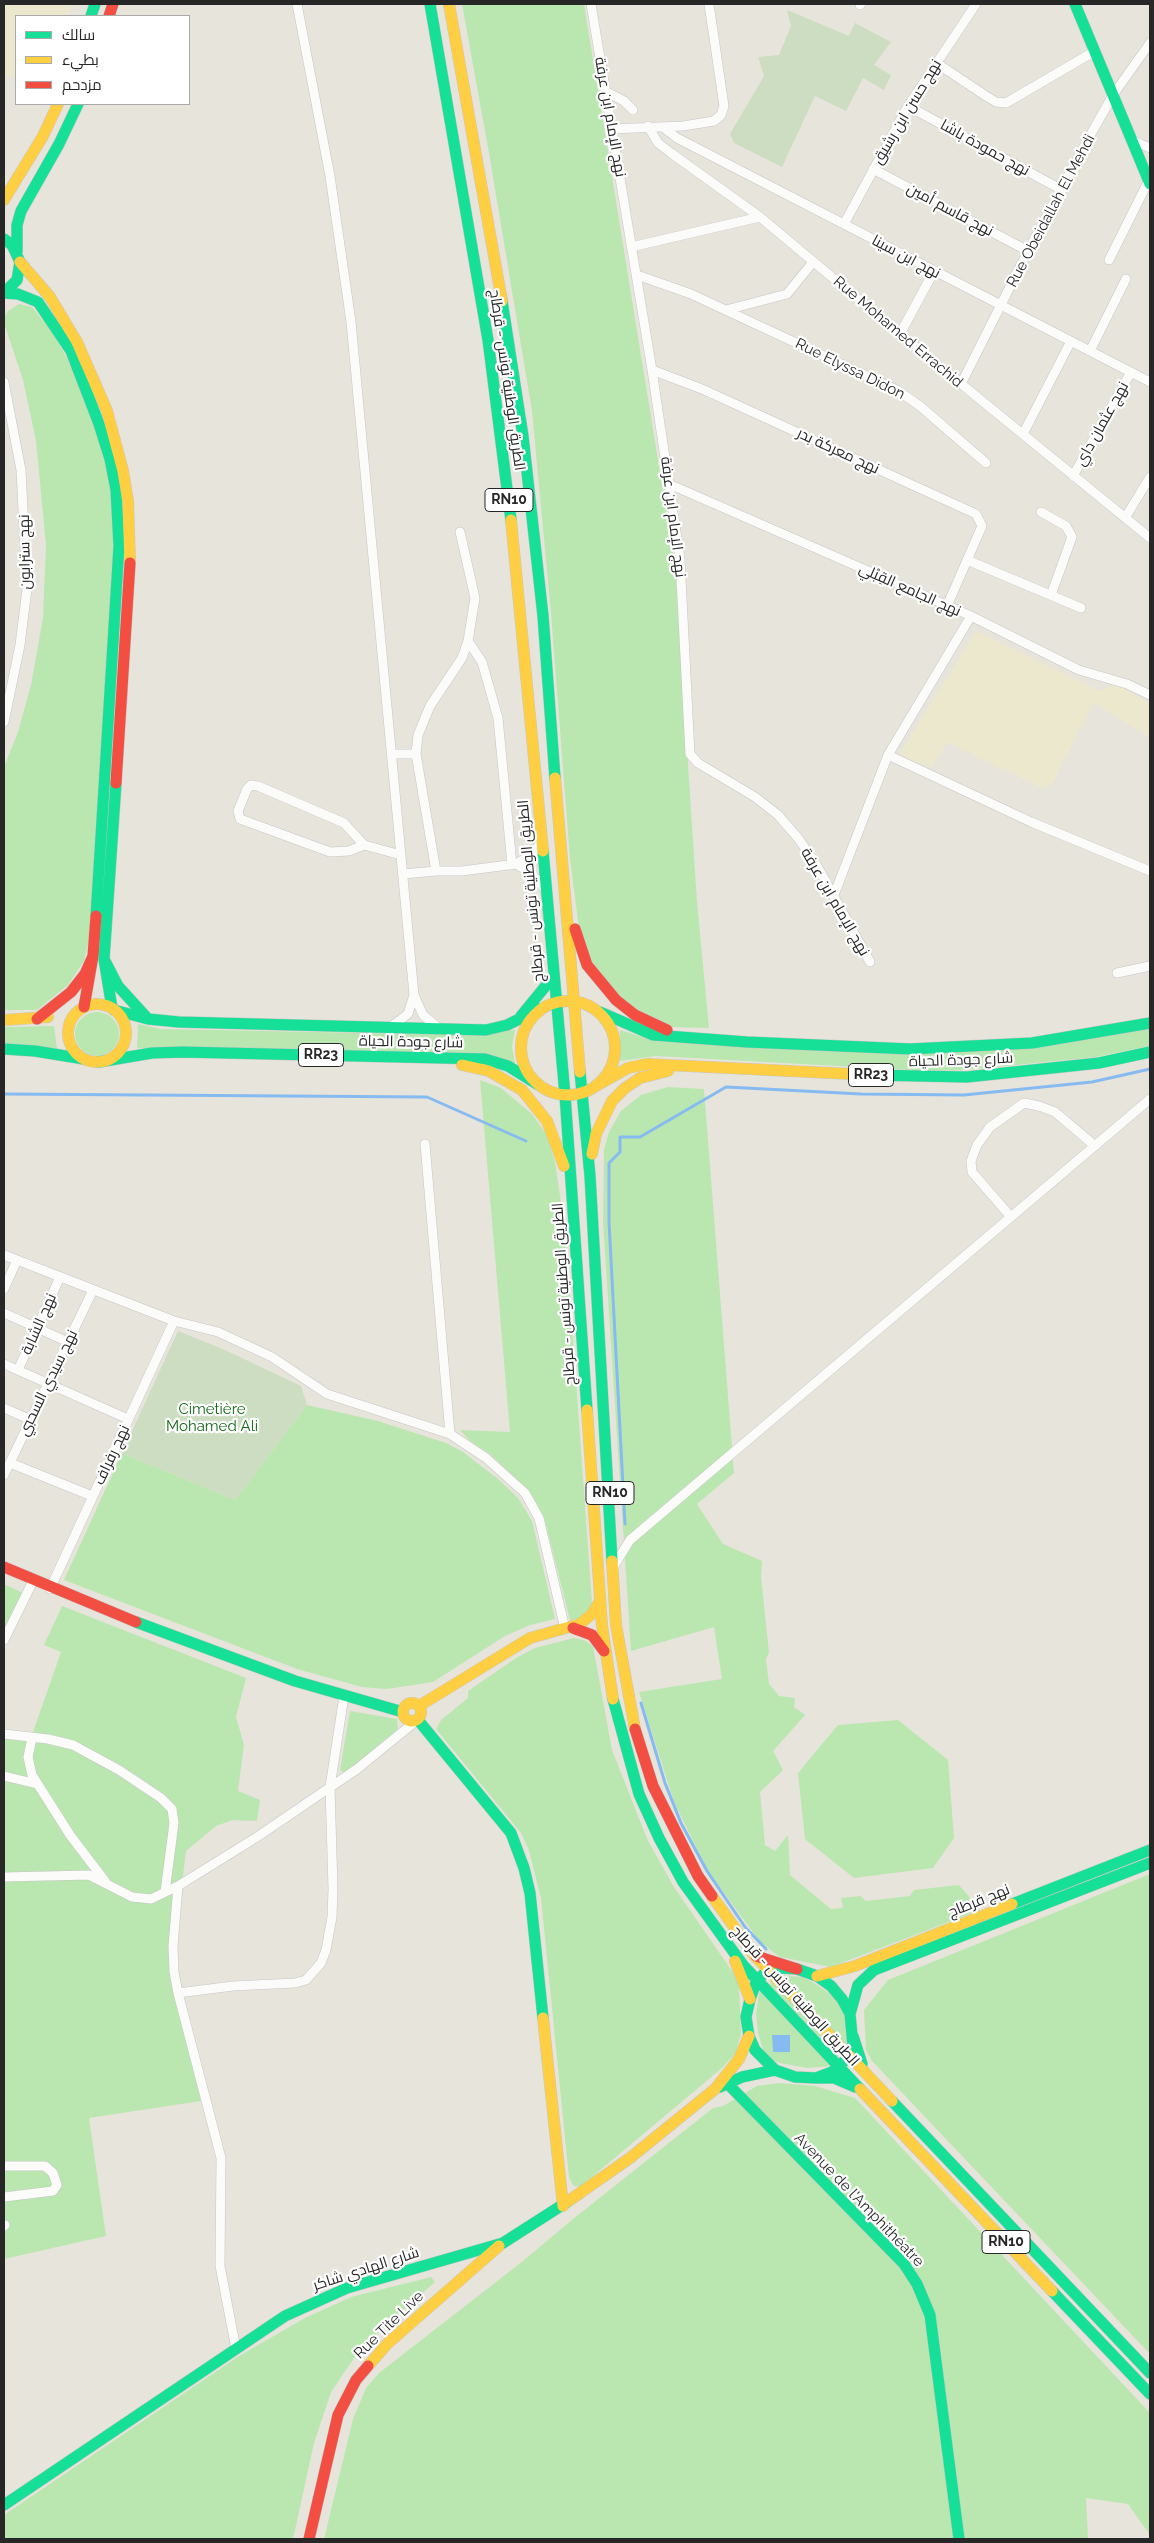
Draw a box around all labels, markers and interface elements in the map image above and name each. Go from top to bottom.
legend [15,15,190,105]
text: سالك [62,26,95,44]
text: بطيء [62,51,99,69]
street label: نهج الإمام ابن عرفة [591,56,629,178]
street label: نهج حسن ابن رشيق [869,56,945,168]
text: مزدحم [62,76,102,94]
street label: نهج حمودة باشا [937,116,1033,180]
street label: Rue Obeidallah El Mehdi [1003,132,1099,290]
street label: نهج قاسم أمين [904,180,996,240]
street label: نهج ابن سينا [869,231,943,283]
street label: Rue Mohamed Errachid [830,273,966,391]
street label: الطريق الوطنية تونس - قرطاج [485,288,529,472]
street label: Rue Elyssa Didon [792,335,908,403]
street label: نهج عثمان داي [1071,379,1133,469]
street label: نهج معركة بدر [794,424,882,478]
street label: نهج الإمام ابن عرفة [657,456,689,578]
road number: RN10 [485,488,533,512]
street label: نهج سترابون [15,514,35,590]
street label: نهج الجامع القِبْلي [856,559,964,621]
street label: الطريق الوطنية تونس - قرطاج [514,799,548,983]
street label: نهج الإمام ابن عرفة [797,845,873,959]
street label: شارع جودة الحياة [359,1032,463,1052]
road number: RR23 [298,1044,344,1066]
street label: شارع جودة الحياة [908,1049,1014,1071]
road number: RR23 [848,1064,894,1086]
street label: الطريق الوطنية تونس - قرطاج [549,1202,579,1386]
street label: نهج الشابة [17,1291,61,1357]
street label: نهج سيدي السحبي [14,1327,82,1439]
park label: Cimetière Mohamed Ali [166,1400,258,1435]
street label: نهج رفراف [90,1422,134,1488]
road number: RN10 [586,1482,634,1505]
street label: نهج قرطاج [945,1880,1013,1922]
street label: الطريق الوطنية تونس - قرطاج [727,1922,863,2070]
street label: Avenue de l'Amphithéatre [790,2129,928,2271]
road number: RN10 [982,2230,1030,2254]
street label: شارع الهادي شاكر [311,2243,421,2295]
street label: Rue Tite Live [350,2287,428,2363]

